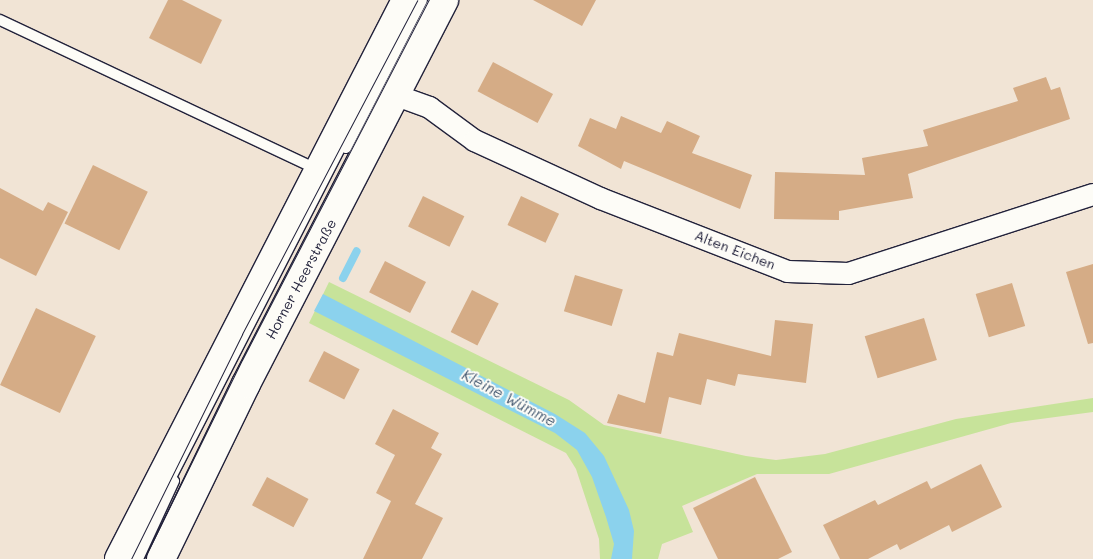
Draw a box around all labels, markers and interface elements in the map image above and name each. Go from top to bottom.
street label: Horner Heerstraße [262,216,340,342]
street label: Alten Eichen [692,227,778,273]
water label: Kleine Wümme [459,366,559,430]

